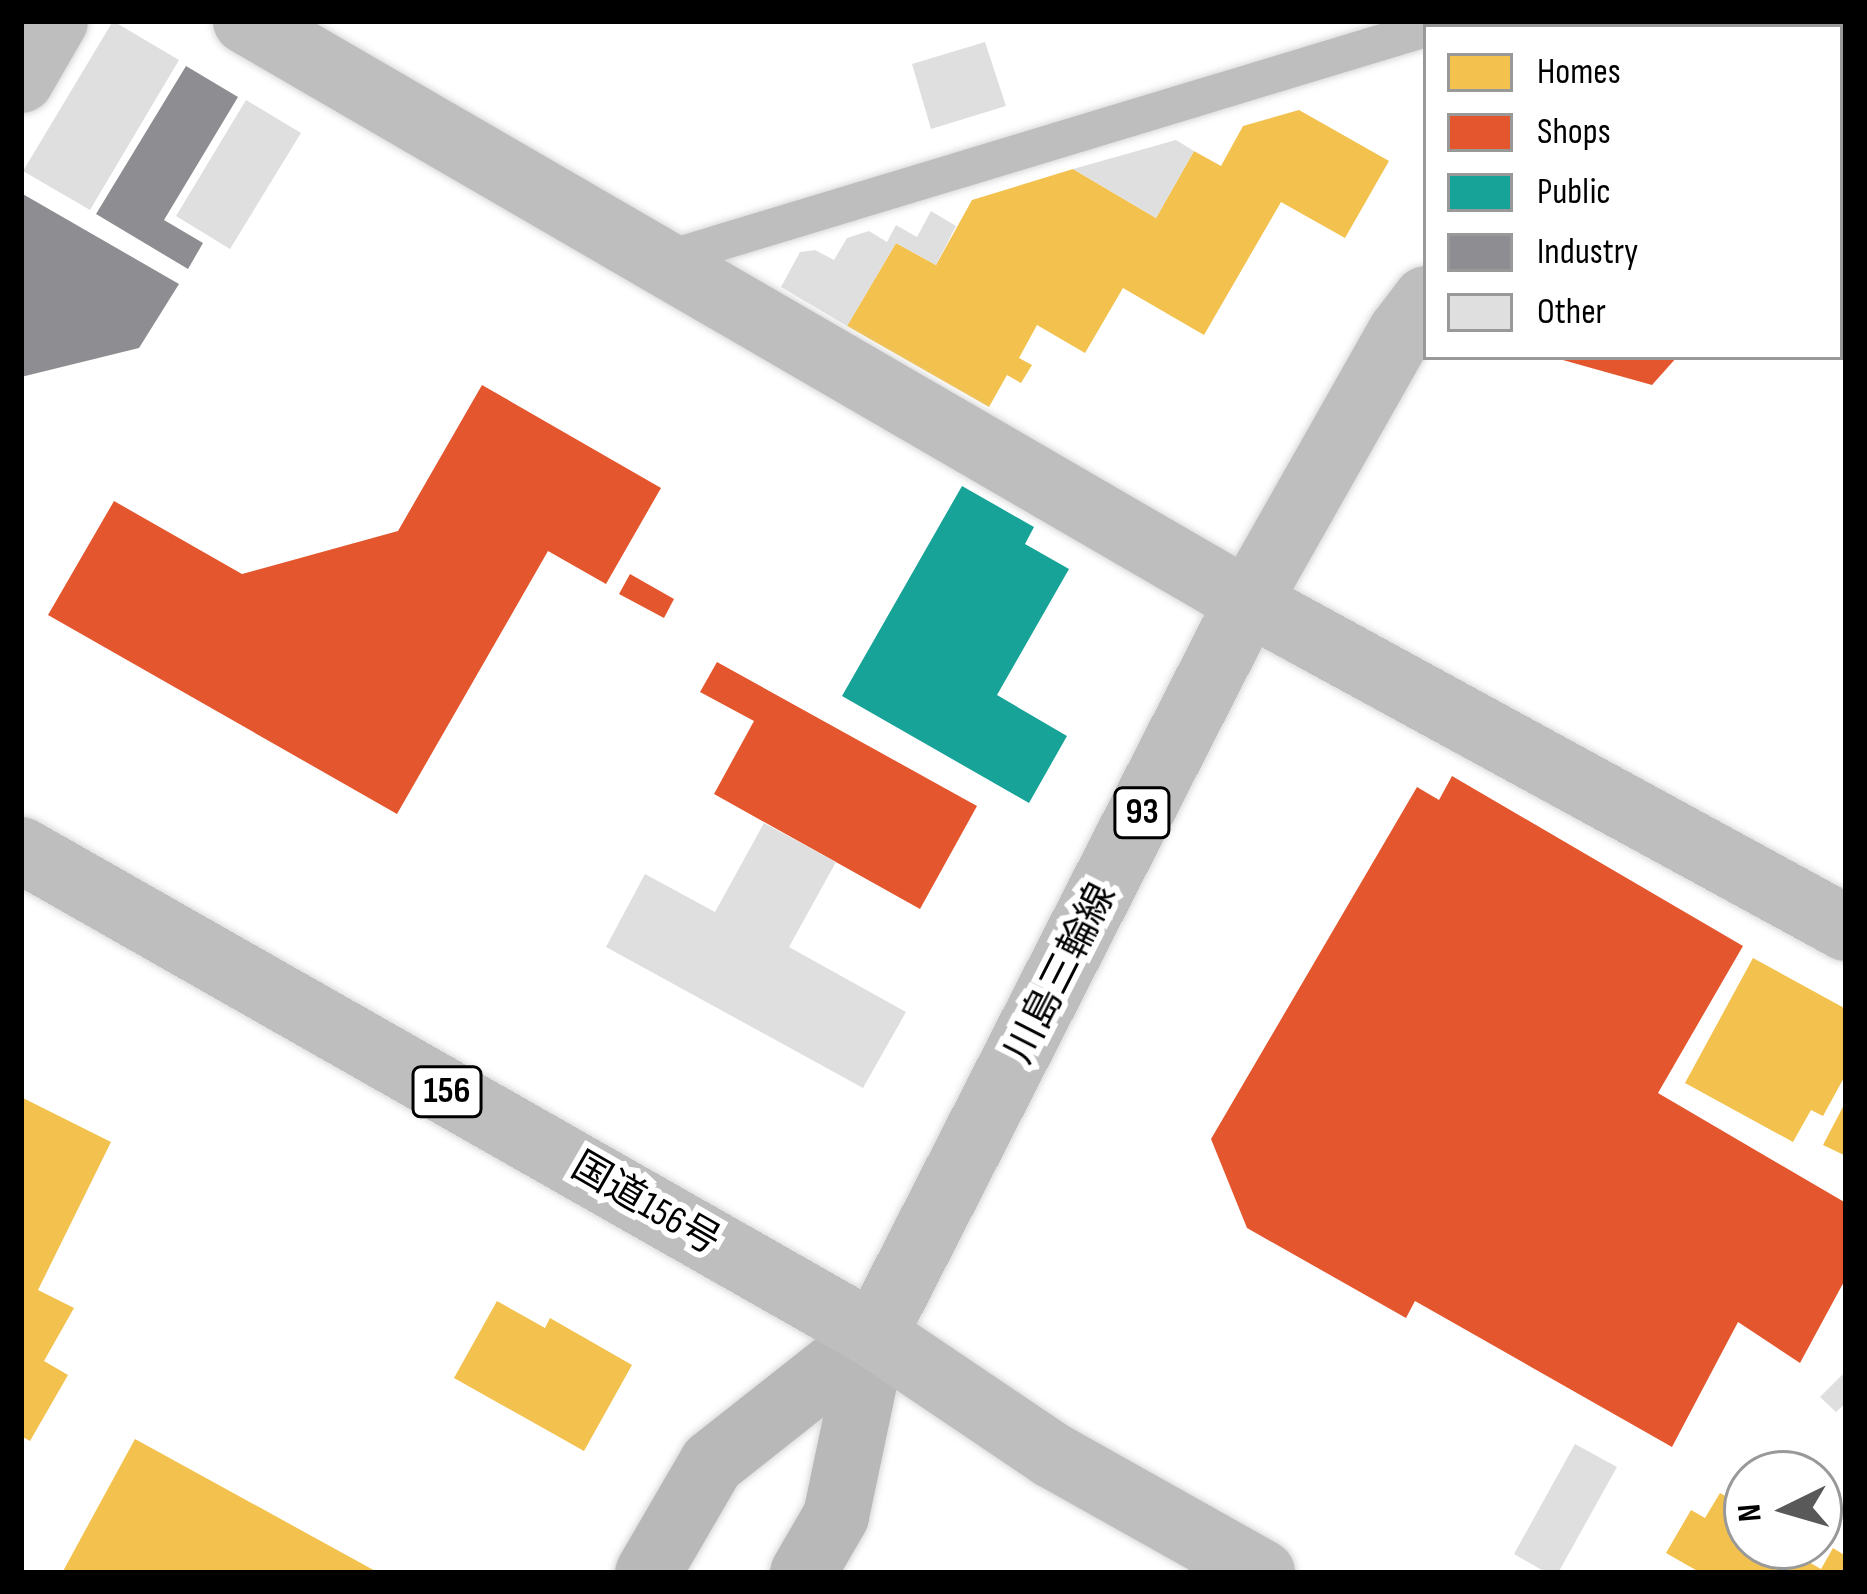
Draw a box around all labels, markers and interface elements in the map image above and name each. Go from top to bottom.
legend [1423,24,1843,360]
text: Homes [1537,51,1621,94]
text: Shops [1537,111,1611,154]
text: Public [1537,171,1611,214]
text: Industry [1537,231,1638,274]
text: Other [1537,291,1606,334]
road number: 93 [1112,783,1172,843]
street label: 川島三輪線 [997,877,1127,1071]
road number: 156 [411,1062,483,1122]
street label: 国道156号 [563,1144,727,1266]
north arrow [1723,1450,1843,1570]
text: N [1729,1502,1771,1523]

